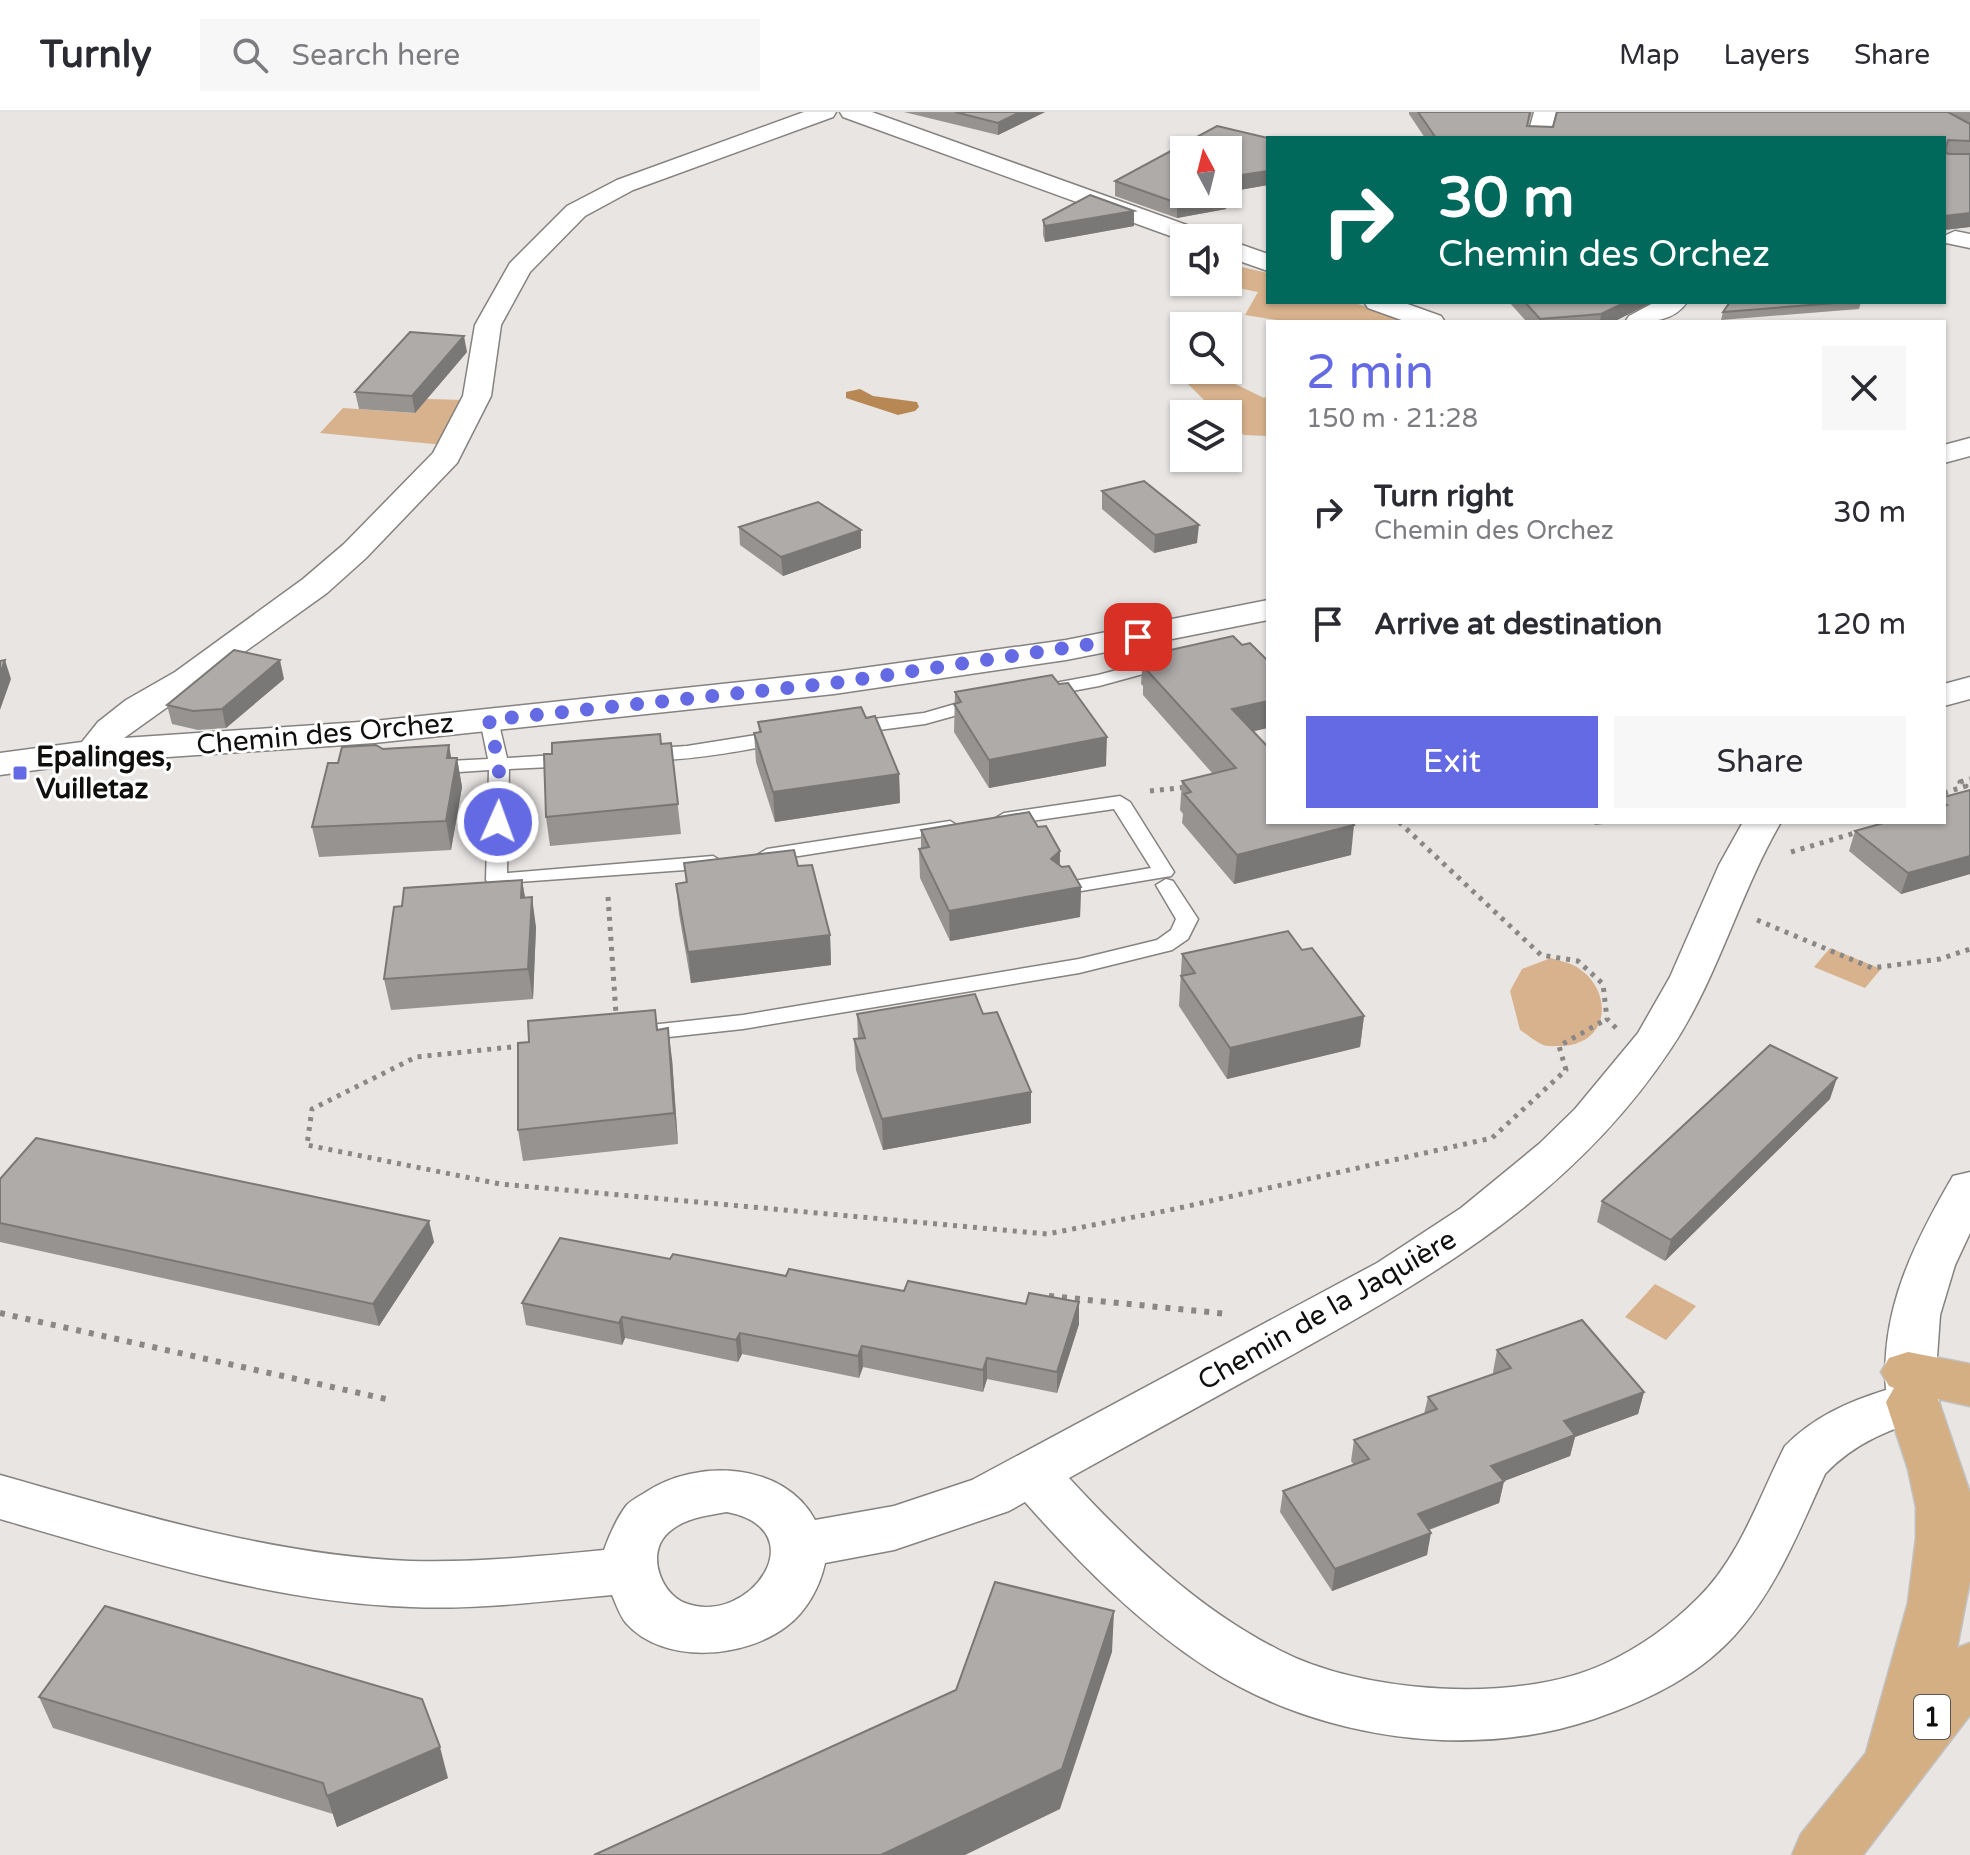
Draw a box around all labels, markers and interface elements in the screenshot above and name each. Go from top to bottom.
search box [200,19,760,91]
text: Turnly [40,32,152,78]
icon: search [228,33,272,77]
text: Search here [292,37,460,74]
text: Map [1619,38,1680,72]
text: Layers [1724,38,1810,72]
text: Share [1854,38,1930,72]
north arrow [1170,136,1242,208]
map controls [1170,136,1242,472]
text: 30 m [1438,165,1574,232]
icon: right [1306,168,1410,272]
button: sound [1170,224,1242,296]
text: Chemin des Orchez [1438,233,1770,276]
button: search [1170,312,1242,384]
text: 2 min [1306,344,1434,402]
button: close [1822,346,1906,430]
button: layers [1170,400,1242,472]
text: 150 m · 21:28 [1306,403,1478,434]
text: Turn right [1374,478,1514,515]
icon: right [1306,490,1350,534]
text: 30 m [1833,494,1906,531]
text: Chemin des Orchez [1374,515,1614,546]
icon: arrive [1306,602,1350,646]
pin [1104,603,1172,671]
text: Arrive at destination [1374,606,1662,643]
text: 120 m [1814,606,1906,643]
icon: arrive [1116,615,1160,659]
street label: Chemin des Orchez [195,706,455,762]
button: Exit [1306,716,1598,808]
button: Share [1614,716,1906,808]
place label: Epalinges, Vuilletaz [36,740,172,806]
marker: Epalinges, Vuilletaz [11,764,29,782]
position arrow [456,780,540,864]
street label: Chemin de la Jaquière [1192,1222,1462,1398]
road number: 1 [1914,1695,1950,1739]

